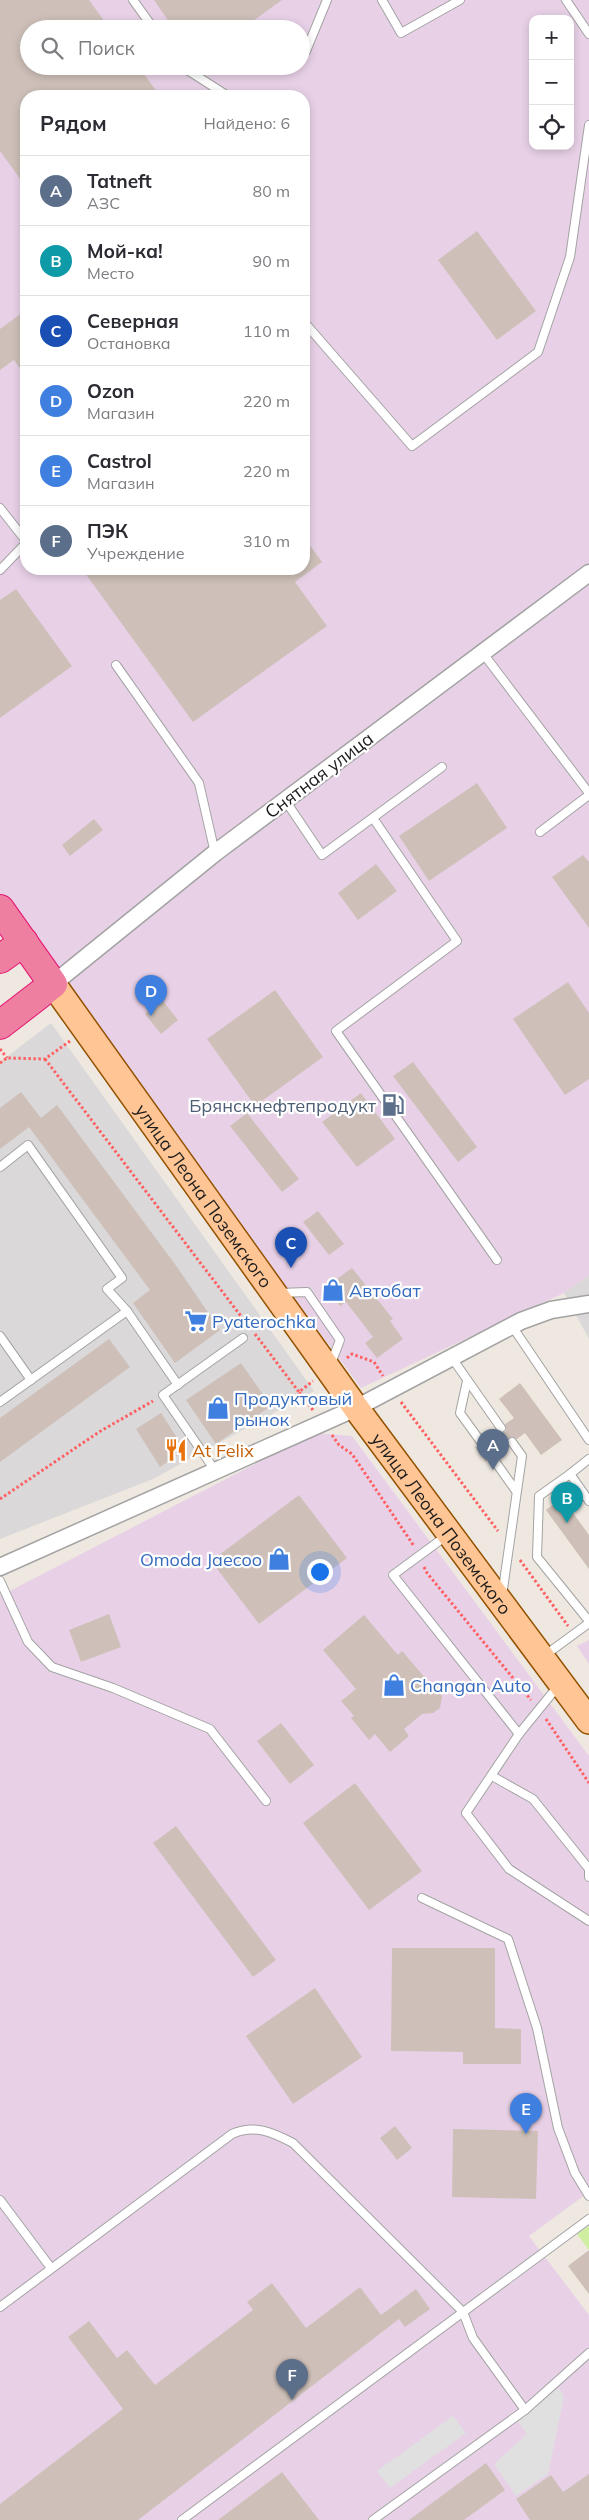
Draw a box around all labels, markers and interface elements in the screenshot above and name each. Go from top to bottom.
map controls [529,15,574,150]
button: + [529,15,574,60]
search box [20,20,310,75]
icon: search [38,34,66,62]
text: Поиск [78,36,135,60]
button: − [529,60,574,105]
button: locate [529,105,574,150]
text: Рядом [40,110,107,136]
text: Найдено: 6 [204,113,290,133]
text: Tatneft [87,169,152,193]
text: A [50,181,62,201]
text: 80 m [253,181,290,201]
text: АЗС [87,193,120,213]
text: Мой-ка! [87,239,163,263]
text: B [50,251,62,271]
text: 90 m [253,251,290,271]
text: Место [87,263,134,283]
text: Северная [87,309,179,333]
text: C [51,321,61,341]
text: 110 m [243,321,290,341]
text: Остановка [87,333,171,353]
text: Ozon [87,379,134,403]
text: D [50,391,62,411]
text: 220 m [243,391,290,411]
text: Магазин [87,403,155,423]
text: Castrol [87,449,152,473]
text: E [51,461,61,481]
text: 220 m [243,461,290,481]
text: Магазин [87,473,155,493]
text: ПЭК [87,519,128,543]
text: F [51,531,61,551]
text: 310 m [243,531,290,551]
text: Учреждение [87,543,185,563]
street label: Снятная улица [260,727,378,823]
pin: D [135,975,167,1016]
fuel station icon: Брянскнефтепродукт [380,1092,406,1118]
place label: Брянскнефтепродукт [189,1094,377,1117]
street label: улица Леона Поземского [131,1099,278,1292]
pin: C [275,1227,307,1268]
shop icon: Автобат [320,1277,346,1303]
place label: Автобат [349,1279,422,1302]
supermarket icon: Pyaterochka [183,1308,209,1334]
place label: Pyaterochka [212,1310,316,1333]
place label: Продуктовый рынок [234,1387,352,1431]
shop icon: Продуктовый рынок [205,1395,231,1421]
street label: улица Леона Поземского [367,1428,517,1619]
pin: A [477,1429,509,1470]
restaurant icon: At Felix [163,1437,189,1463]
place label: At Felix [192,1439,254,1462]
pin: B [551,1482,583,1523]
shop icon: Omoda Jaecoo [266,1546,292,1572]
place label: Omoda Jaecoo [140,1548,262,1571]
your location [307,1559,333,1585]
shop icon: Changan Auto [381,1672,407,1698]
place label: Changan Auto [410,1674,531,1697]
pin: E [510,2093,542,2134]
pin: F [276,2359,308,2400]

